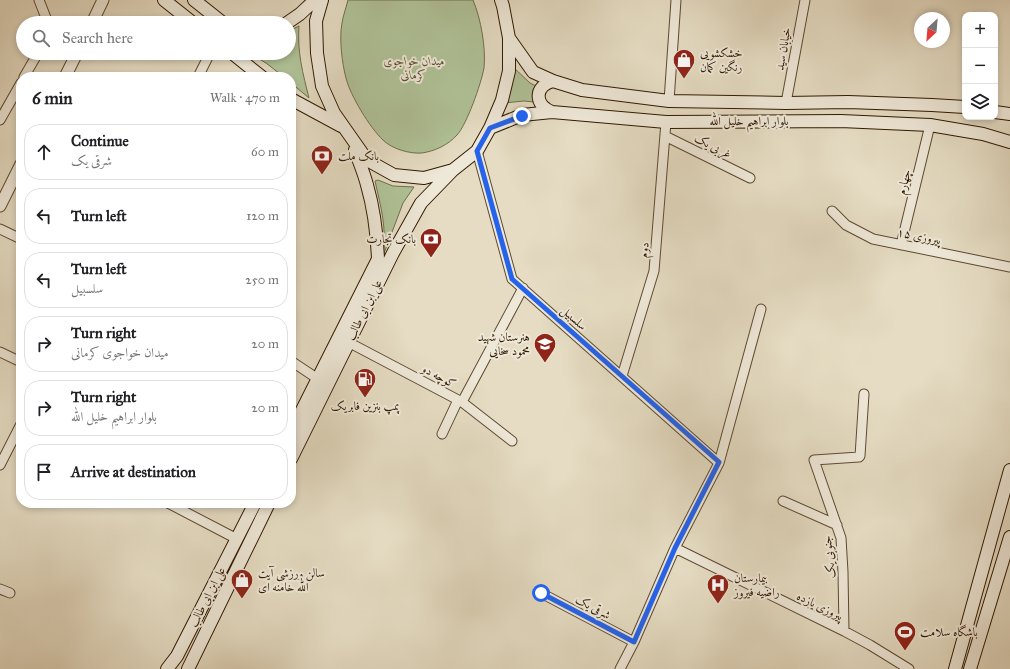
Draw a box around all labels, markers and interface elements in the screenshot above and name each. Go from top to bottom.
north arrow [914,12,950,48]
map controls [962,12,998,120]
button: + [962,12,998,48]
search box [16,16,296,60]
street label: خیابان سید [772,26,794,72]
icon: search [30,27,52,49]
text: Search here [62,29,133,47]
place label: خشکشویی رنگین کمان [700,46,743,74]
shop icon: خشکشویی رنگین کمان [671,47,697,80]
button: − [962,48,998,84]
park label: میدان خواجوی کرمانی [383,54,445,83]
button: layers [962,84,998,120]
text: 6 min [32,88,73,109]
text: Walk · 470 m [210,90,280,106]
route end [513,107,531,125]
street label: بلوار ابراهیم خلیل الله [709,111,789,133]
street label: غربی یک [691,131,734,163]
text: Continue [71,132,129,150]
icon: ahead [33,141,55,163]
bank icon: بانک ملت [309,143,335,176]
text: 60 m [251,144,279,160]
place label: بانک ملت [338,149,379,163]
text: شرقی یک [71,153,112,169]
street label: چهارم [894,168,918,197]
icon: left [33,205,55,227]
text: Turn left [71,207,127,225]
text: 120 m [246,208,279,224]
street label: پیروزی ۱۵ [896,225,943,249]
bank icon: بانک تجارت [418,226,444,259]
place label: بانک تجارت [366,232,416,246]
street label: دوم [636,242,656,259]
text: Turn left [71,260,127,278]
icon: left [33,269,55,291]
text: 250 m [245,272,279,288]
street label: علی ابن ابی طالب [343,277,387,343]
text: سلسبیل [71,281,103,297]
street label: سلسبیل [557,303,590,335]
text: Turn right [71,324,136,342]
place label: هنرستان شهید محمود سخایی [478,330,530,359]
school or university icon: هنرستان شهید محمود سخایی [532,331,558,364]
icon: right [33,333,55,355]
text: 20 m [251,336,279,352]
text: میدان خواجوی کرمانی [71,345,169,361]
street label: کوچه دو [417,360,459,393]
fuel station icon: پمپ بنزین فابریک [352,366,378,399]
text: Turn right [71,388,136,406]
icon: right [33,397,55,419]
place label: پمپ بنزین فابریک [331,399,400,415]
text: 20 m [251,400,279,416]
text: بلوار ابراهیم خلیل الله [71,409,157,425]
icon: arrive [33,461,55,483]
text: Arrive at destination [71,463,196,481]
street label: جنوبی یک [820,534,840,579]
street label: علی ابن ابی طالب [186,564,230,630]
place label: سالن ورزشى آیت الله خامنه اى [258,565,325,594]
shop icon: سالن ورزشى آیت الله خامنه اى [229,567,255,600]
place label: بیمارستان راضیه فیروز [733,571,780,600]
hospital icon: بیمارستان راضیه فیروز [705,572,731,605]
route start [532,584,550,602]
street label: پیروزی یازده [794,589,846,625]
street label: شرقی یک [573,592,613,623]
sports icon: باشگاه سلامت [892,619,918,652]
place label: باشگاه سلامت [920,624,978,639]

